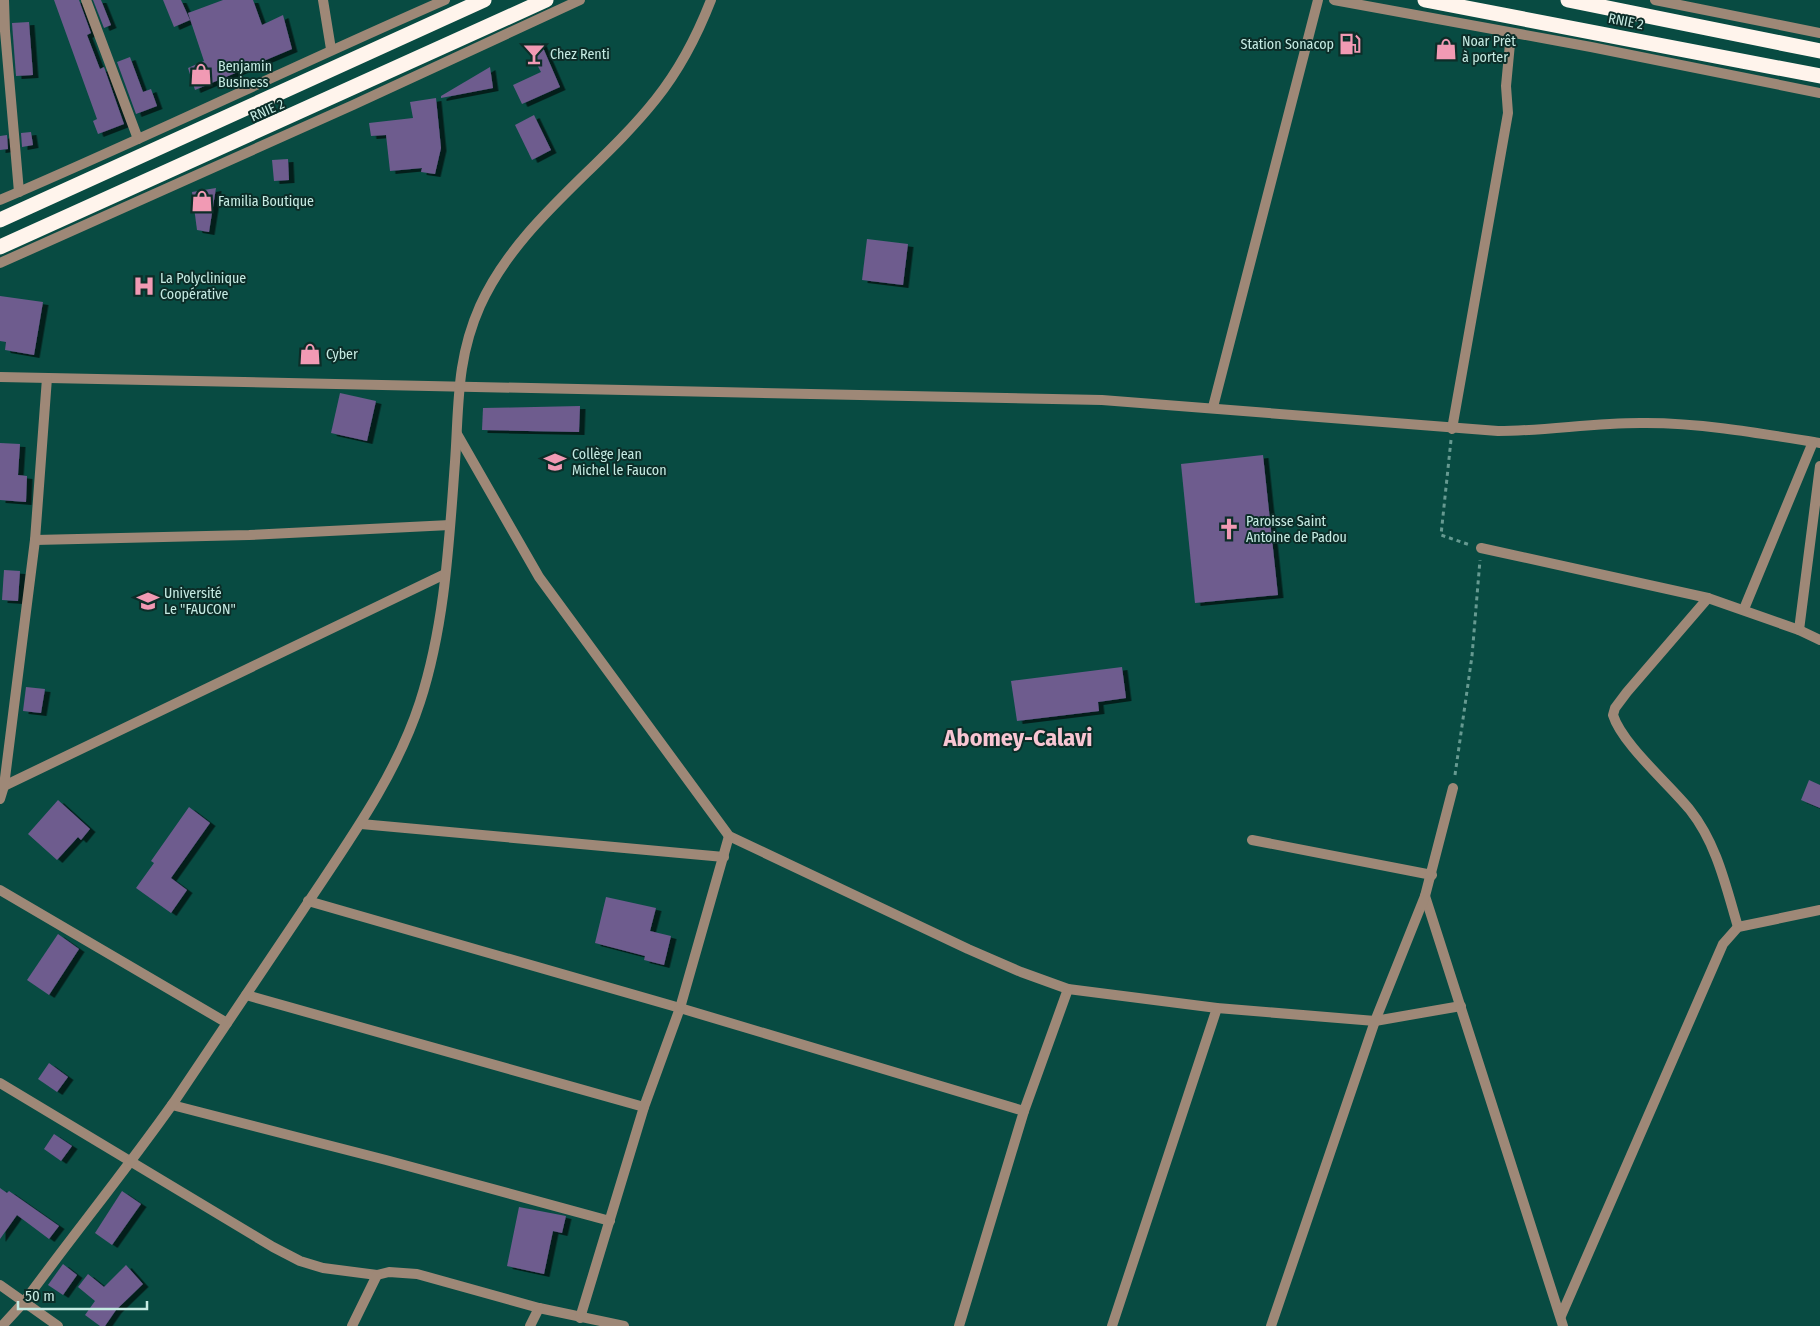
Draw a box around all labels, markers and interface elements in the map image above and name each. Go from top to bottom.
street label: RNIE 2 [1607,10,1645,33]
fuel station icon: Station Sonacop [1337,31,1363,57]
place label: Noar Prêt à porter [1462,33,1516,66]
place label: Station Sonacop [1240,36,1334,53]
shop icon: Noar Prêt à porter [1433,36,1459,62]
bar icon: Chez Renti [521,41,547,67]
place label: Chez Renti [550,46,610,63]
place label: Benjamin Business [218,58,272,91]
shop icon: Benjamin Business [188,61,214,87]
street label: RNIE 2 [247,95,287,126]
shop icon: Familia Boutique [189,188,215,214]
place label: Familia Boutique [218,193,314,210]
place label: La Polyclinique Coopérative [160,270,246,303]
hospital icon: La Polyclinique Coopérative [131,273,157,299]
shop icon: Cyber [297,341,323,367]
place label: Cyber [326,346,358,363]
place label: Collège Jean Michel le Faucon [572,446,667,479]
school or university icon: Collège Jean Michel le Faucon [542,449,568,475]
place label: Paroisse Saint Antoine de Padou [1246,513,1347,546]
church icon: Paroisse Saint Antoine de Padou [1216,516,1242,542]
place label: Université Le "FAUCON" [164,585,236,618]
school or university icon: Université Le "FAUCON" [135,588,161,614]
district label: Abomey-Calavi [943,724,1092,752]
scale bar [18,1278,146,1310]
text: 50 m [25,1287,55,1305]

